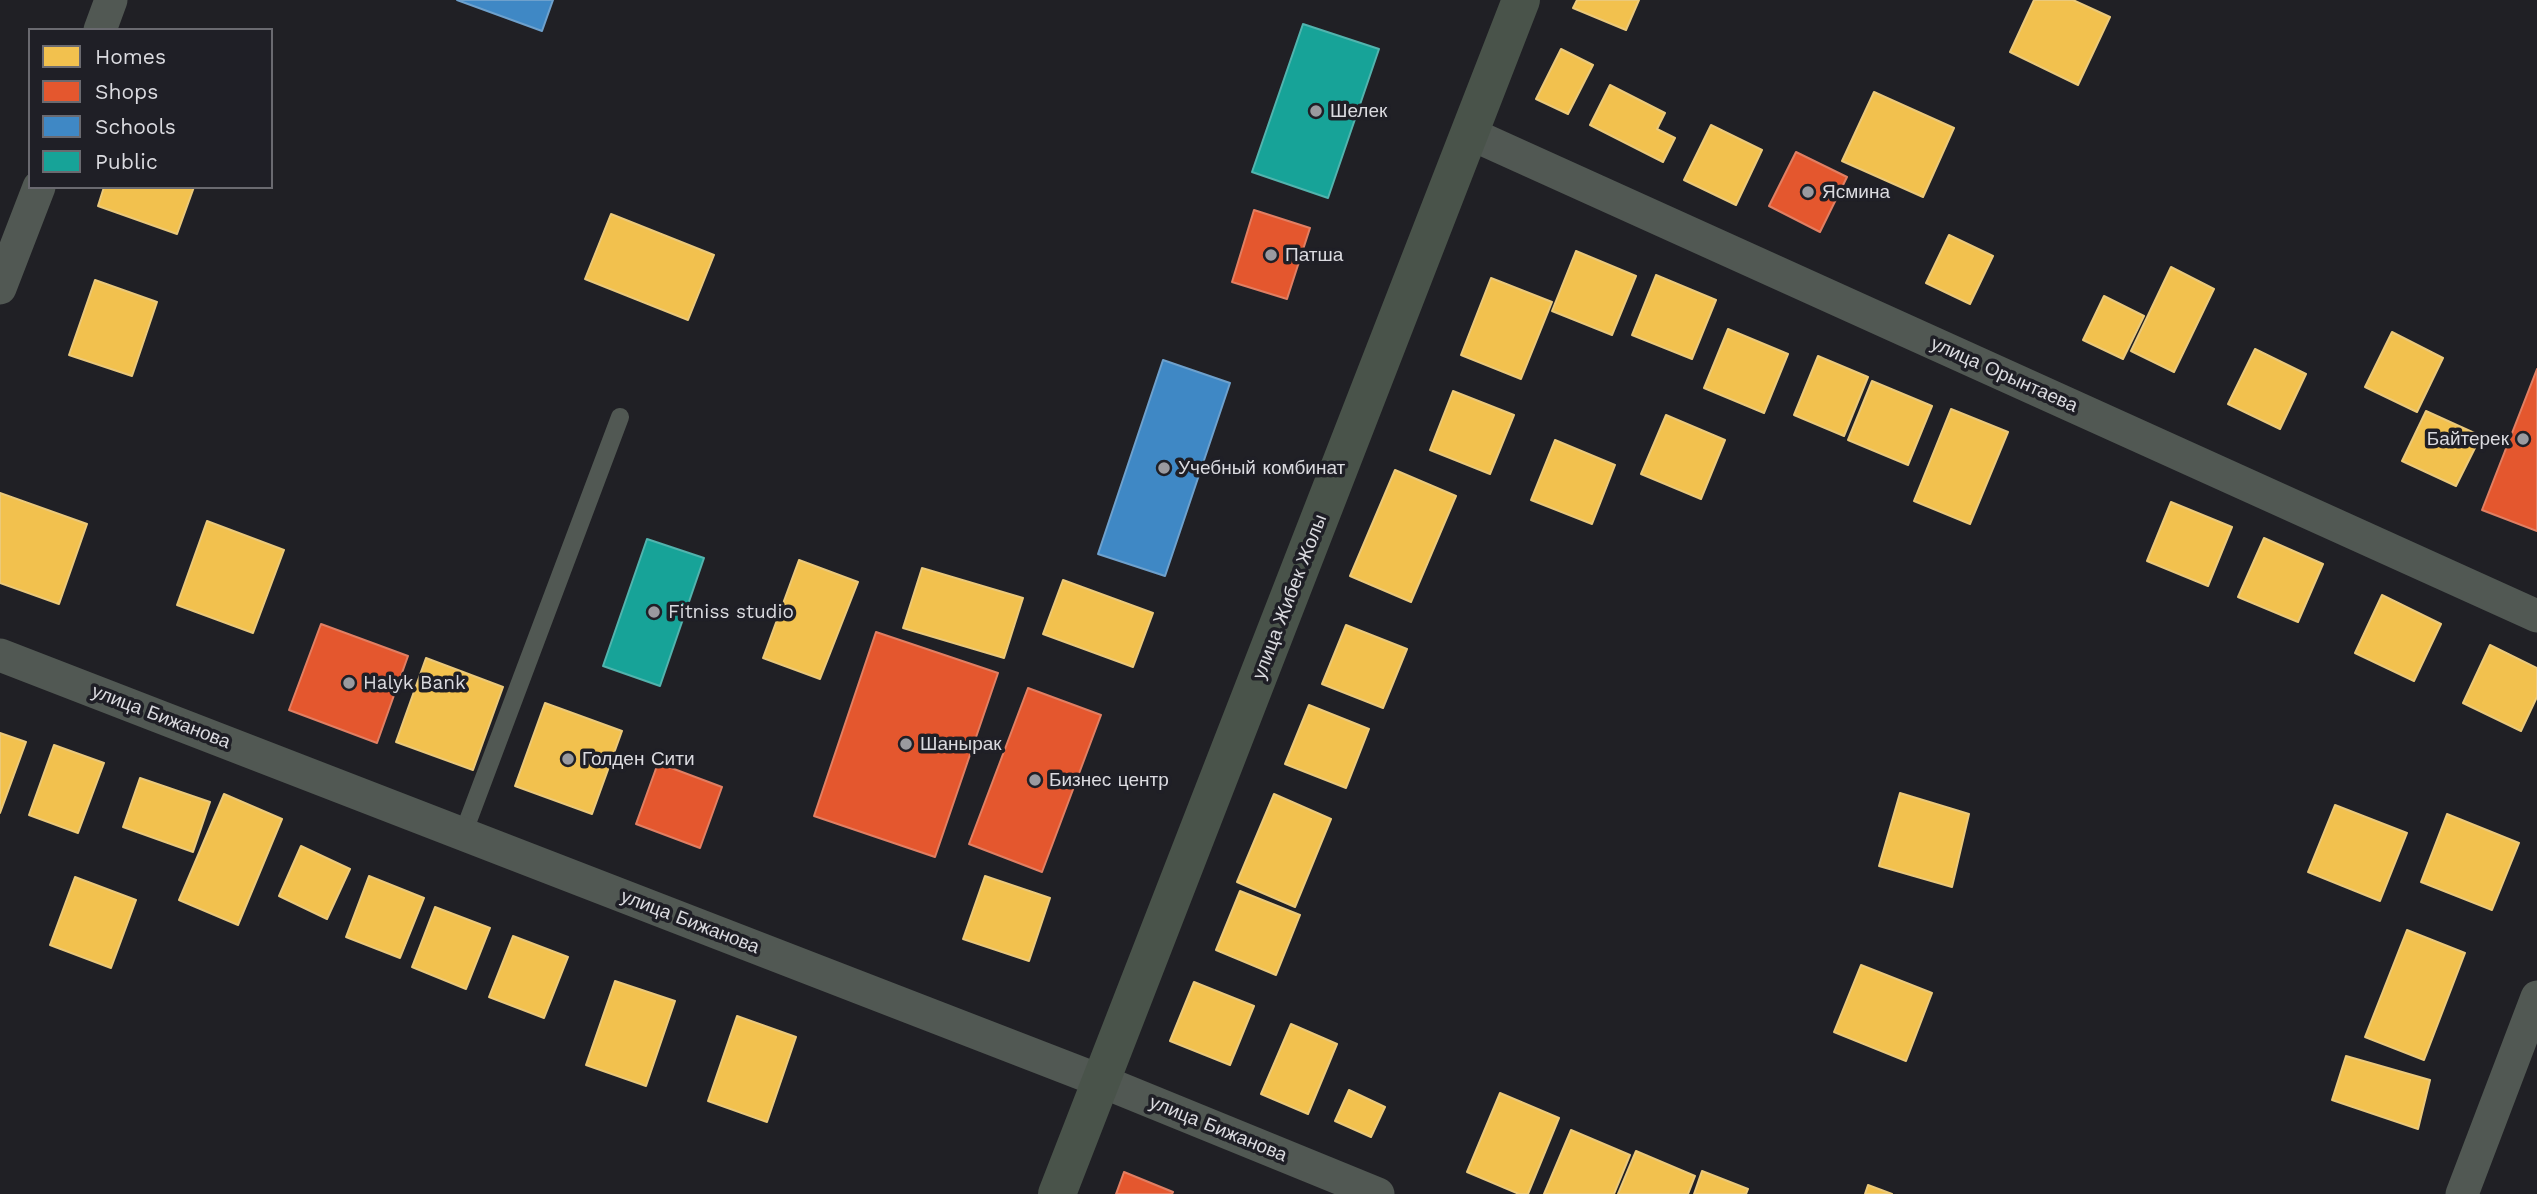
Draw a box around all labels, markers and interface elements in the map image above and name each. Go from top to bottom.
legend [28,28,273,189]
text: Homes [95,44,166,69]
text: Shops [95,79,158,104]
place label: Шелек [1330,100,1387,122]
marker: Шелек [1308,103,1324,119]
text: Schools [95,114,176,139]
text: Public [95,149,158,174]
place label: Ясмина [1822,181,1890,203]
marker: Ясмина [1800,184,1816,200]
place label: Патша [1285,244,1343,266]
marker: Патша [1263,247,1279,263]
street label: улица Орынтаева [1927,332,2081,418]
place label: Байтерек [2427,428,2509,450]
marker: Байтерек [2515,431,2531,447]
place label: Учебный комбинат [1178,457,1345,479]
marker: Учебный комбинат [1156,460,1172,476]
street label: улица Жибек Жолы [1248,511,1332,683]
place label: Fitniss studio [668,601,794,623]
marker: Fitniss studio [646,604,662,620]
place label: Halyk Bank [363,672,466,694]
marker: Halyk Bank [341,675,357,691]
street label: улица Бижанова [88,680,234,754]
place label: Шанырак [920,733,1002,755]
marker: Шанырак [898,736,914,752]
place label: Голден Сити [582,748,695,770]
marker: Голден Сити [560,751,576,767]
place label: Бизнес центр [1049,769,1169,791]
marker: Бизнес центр [1027,772,1043,788]
street label: улица Бижанова [617,885,763,959]
street label: улица Бижанова [1146,1091,1290,1167]

